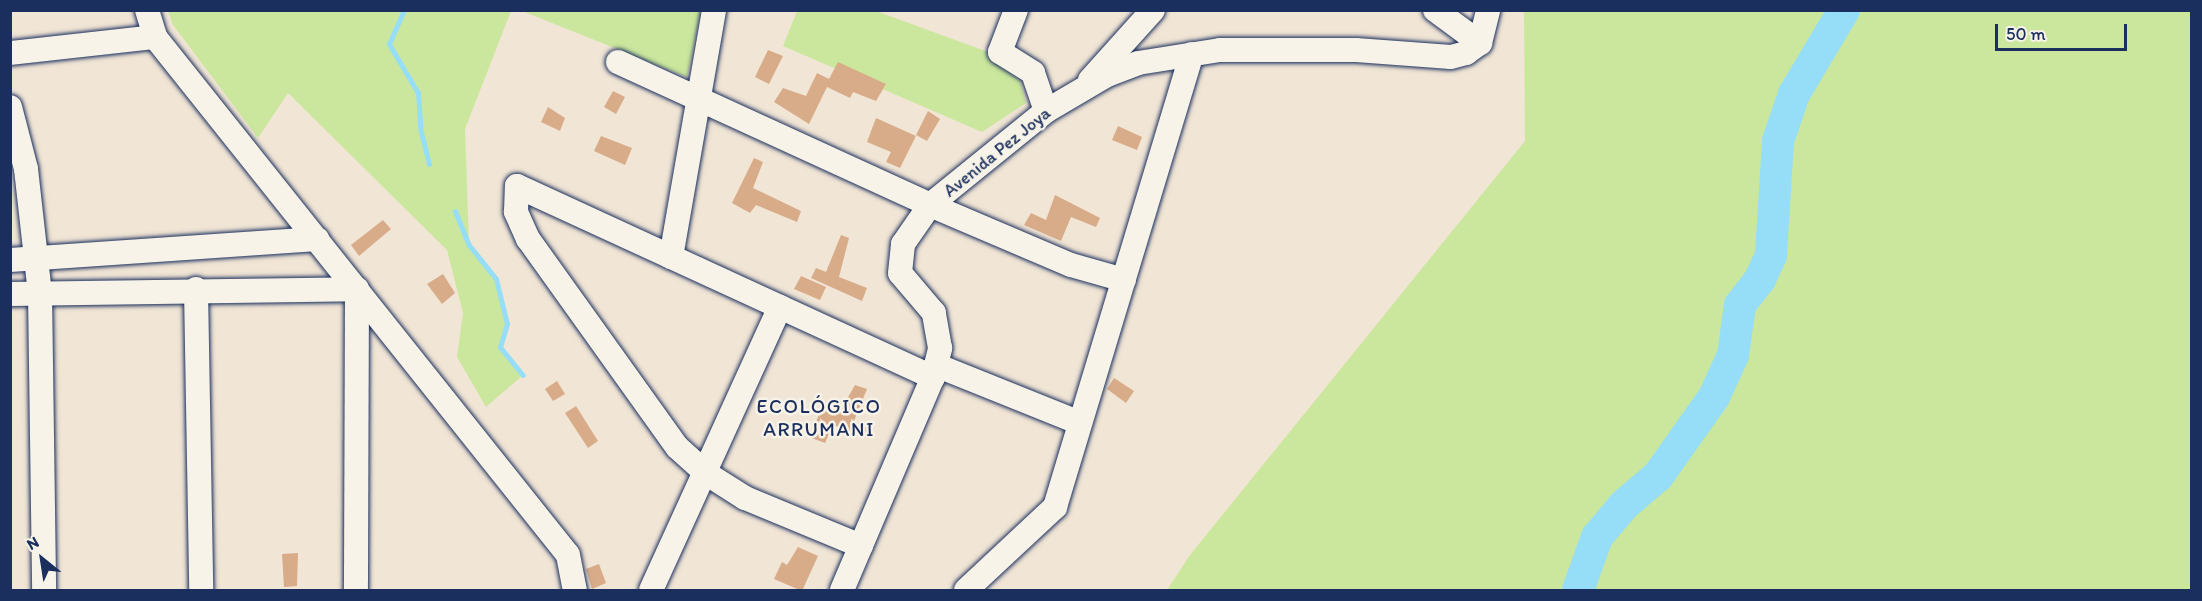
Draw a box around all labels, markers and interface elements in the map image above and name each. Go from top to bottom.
scale bar [1998,12,2130,50]
text: 50 m [2006,23,2046,45]
street label: Avenida Pez Joya [939,102,1055,202]
district label: ECOLÓGICO ARRUMANI [756,395,882,442]
north arrow [12,529,72,589]
text: N [23,532,42,554]

